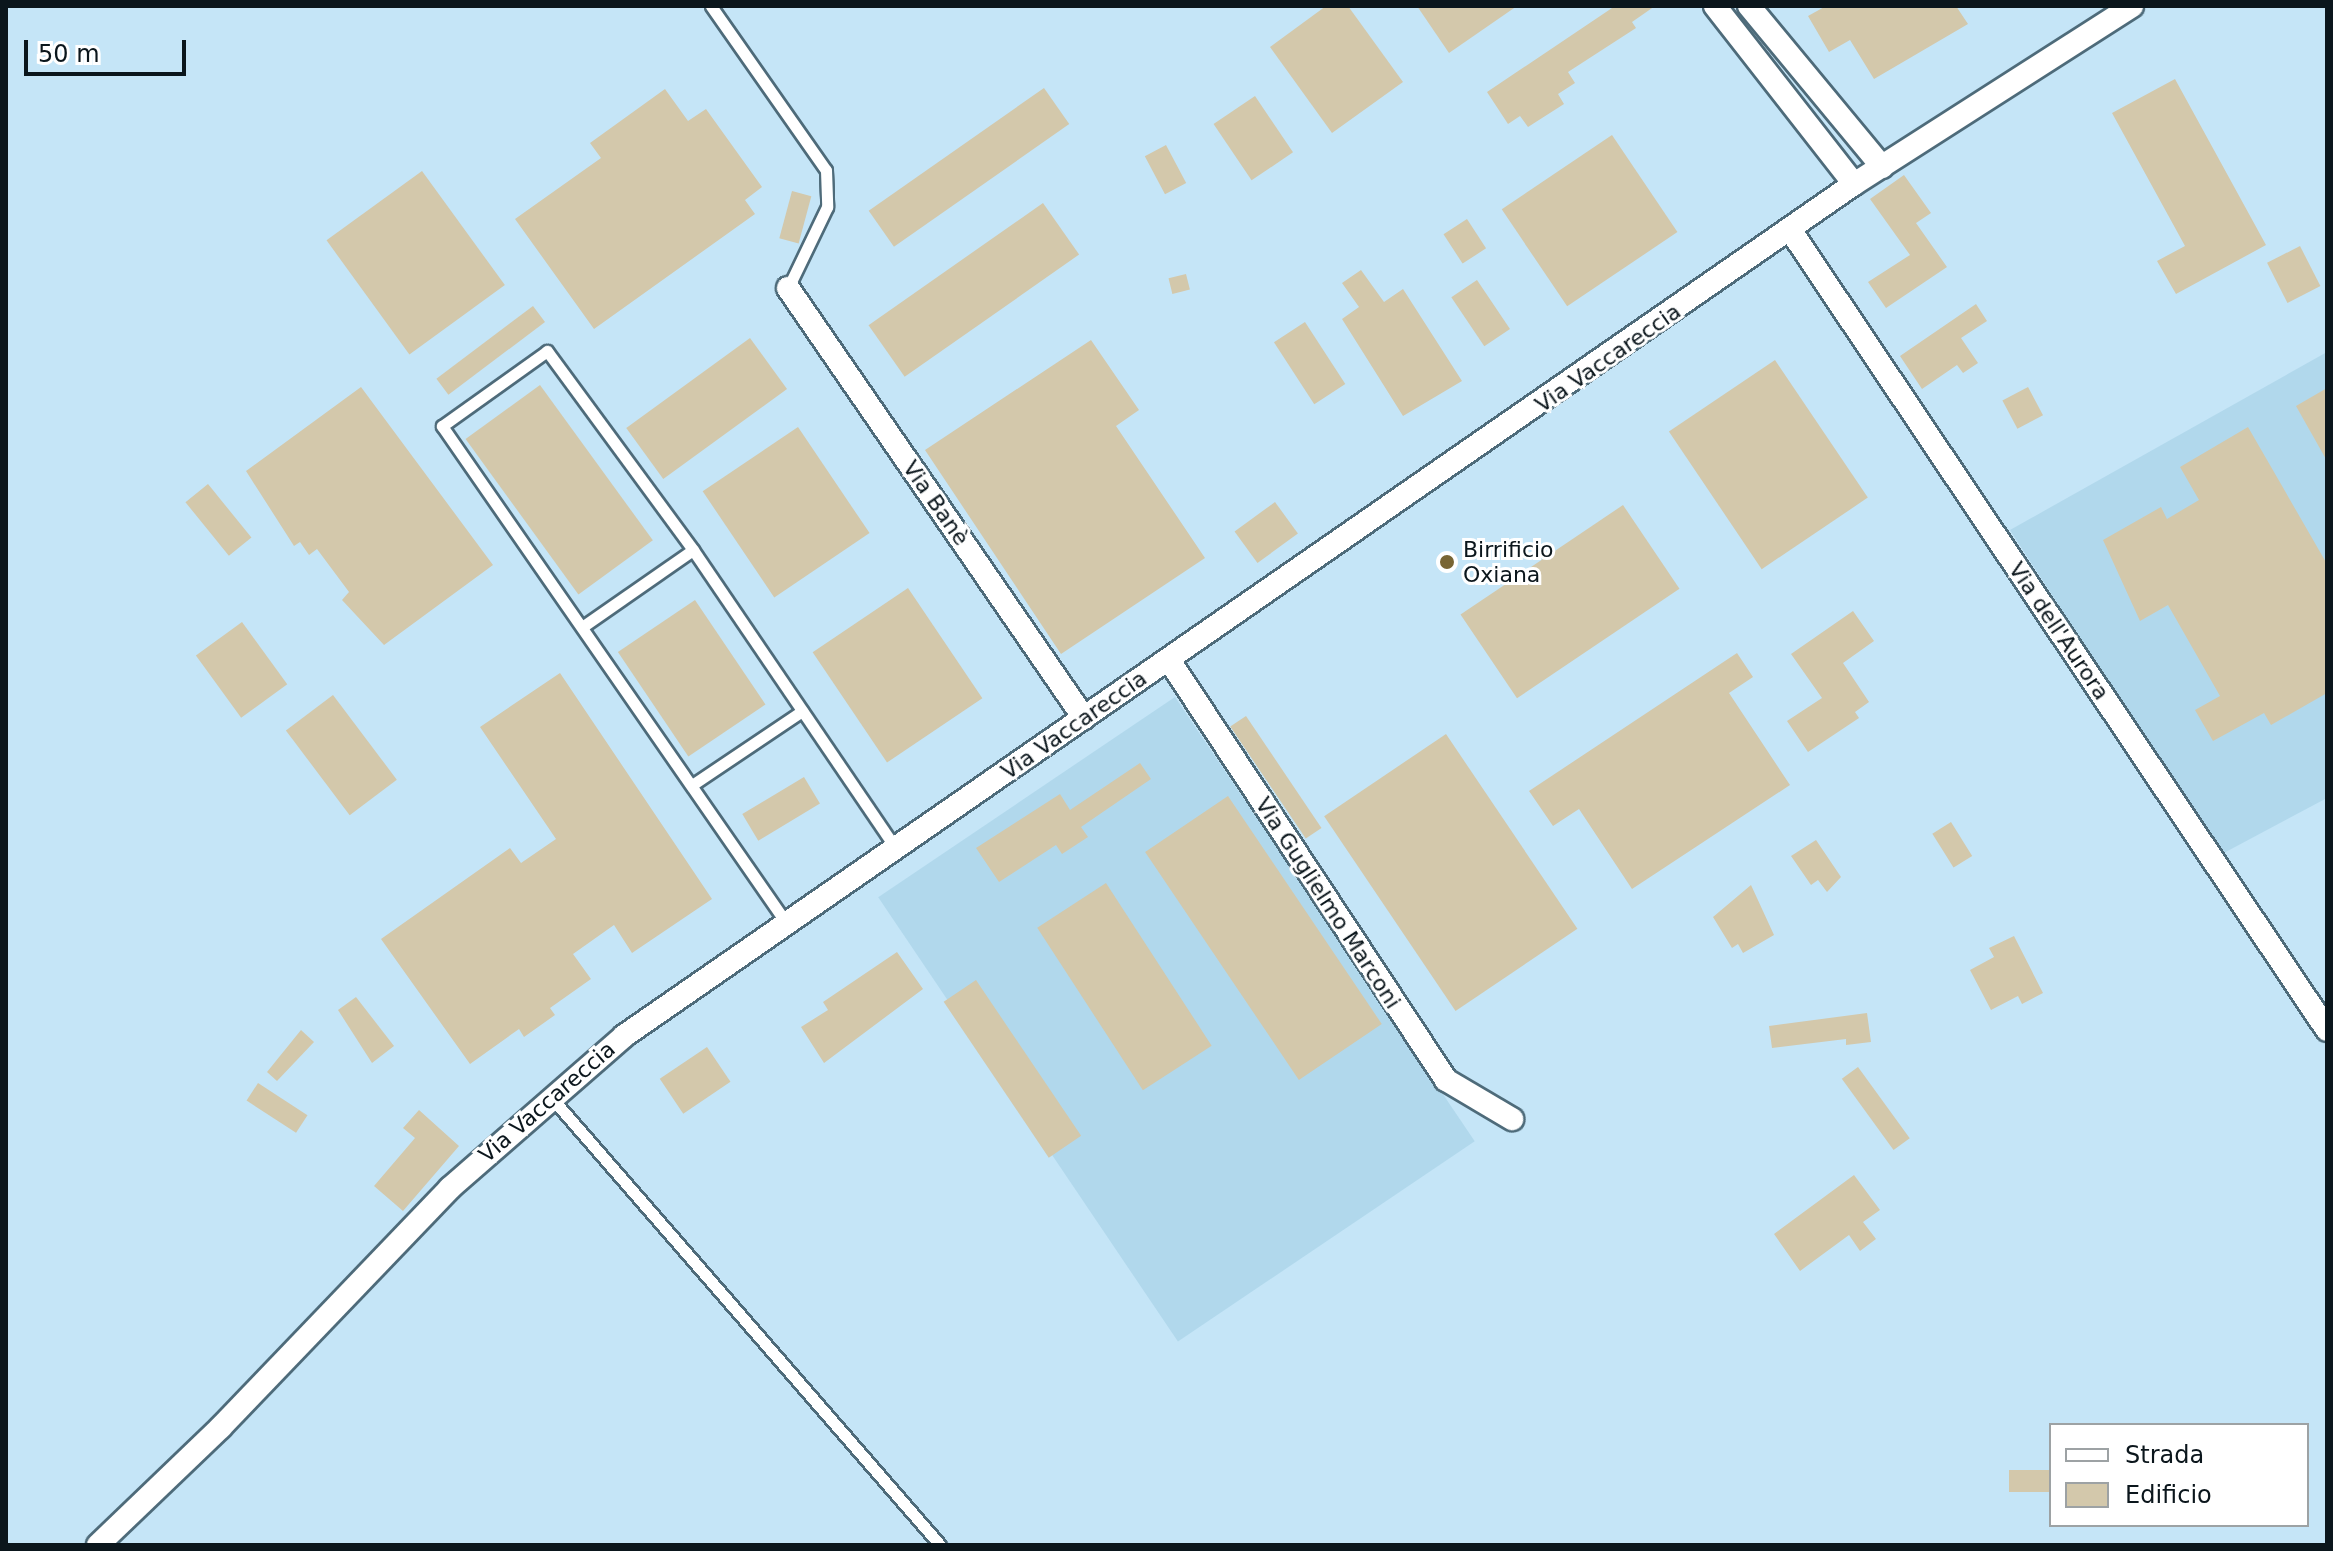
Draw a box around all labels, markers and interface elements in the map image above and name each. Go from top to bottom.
scale bar [28,24,190,74]
text: 50 m [38,40,100,68]
street label: Via Vaccareccia [1530,298,1686,418]
street label: Via Banè [897,456,975,550]
place label: Birrificio Oxiana [1463,536,1554,588]
marker: Birrificio Oxiana [1438,553,1456,571]
street label: Via dell'Aurora [2003,557,2115,705]
street label: Via Vaccareccia [996,665,1152,785]
street label: Via Guglielmo Marconi [1250,792,1406,1014]
street label: Via Vaccareccia [474,1036,620,1168]
legend [2049,1423,2309,1527]
text: Strada [2125,1441,2204,1469]
text: Edificio [2125,1481,2212,1509]

